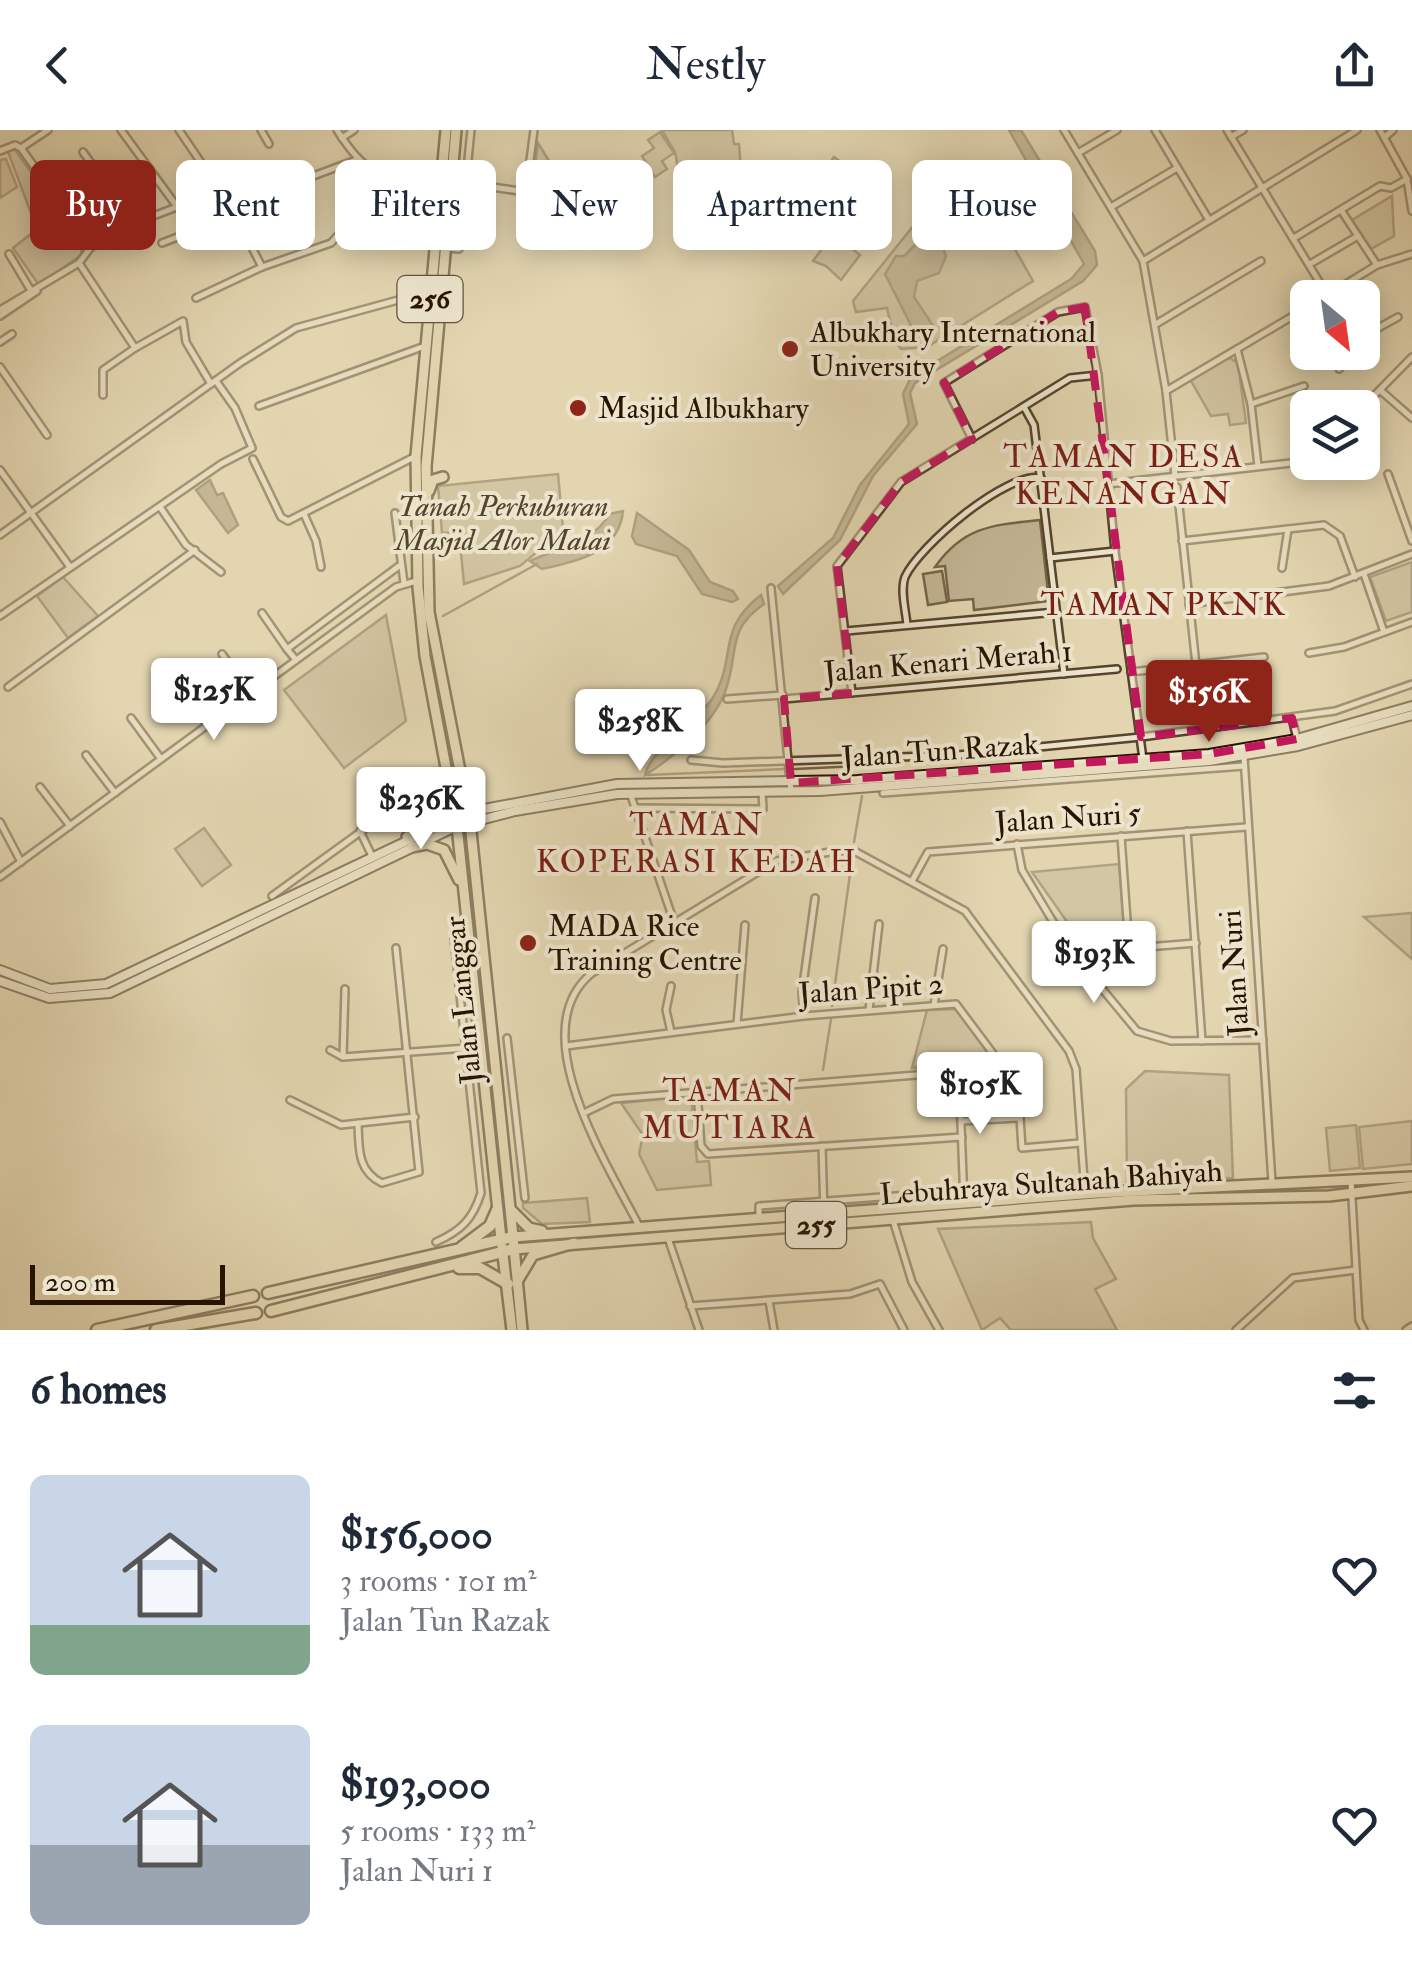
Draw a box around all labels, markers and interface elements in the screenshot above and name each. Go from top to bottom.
text: Nestly [646,37,766,93]
icon: back [30,38,85,93]
icon: share [1327,38,1382,93]
chip: Buy [30,160,156,250]
chip: Rent [176,160,315,250]
chip: Filters [335,160,496,250]
chip: New [516,160,653,250]
chip: Apartment [673,160,892,250]
chip: House [912,160,1072,250]
road number: 256 [398,276,462,322]
north arrow [1290,280,1380,370]
map controls [1290,280,1380,480]
place label: Albukhary International University [809,314,1096,385]
marker: Albukhary International University [779,338,801,360]
place label: Masjid Albukhary [598,390,810,427]
button: layers [1290,390,1380,480]
marker: Masjid Albukhary [567,397,589,419]
district label: TAMAN DESA KENANGAN [1003,437,1245,514]
park label: Tanah Perkuburan Masjid Alor Malai [393,488,611,559]
district label: TAMAN PKNK [1041,585,1287,625]
street label: Jalan Kenari Merah 1 [821,633,1074,691]
pin: $125K [144,658,284,743]
pin: $156K [1139,660,1279,745]
text: $125K [173,670,255,710]
text: $156K [1168,672,1250,712]
pin: $258K [570,689,710,774]
text: $258K [597,701,683,741]
street label: Jalan Tun Razak [839,726,1040,776]
pin: $236K [351,767,491,852]
text: $236K [378,779,464,819]
street label: Jalan Nuri 5 [993,794,1143,842]
district label: TAMAN KOPERASI KEDAH [536,805,858,882]
place label: MADA Rice Training Centre [548,908,742,979]
street label: Jalan Nuri [1212,909,1258,1038]
street label: Jalan Langgar [436,914,490,1087]
pin: $193K [1024,921,1164,1006]
marker: MADA Rice Training Centre [517,932,539,954]
text: $193K [1054,933,1134,973]
street label: Jalan Pipit 2 [796,965,945,1013]
pin: $105K [910,1052,1050,1137]
text: $105K [939,1064,1021,1104]
district label: TAMAN MUTIARA [642,1071,818,1148]
street label: Lebuhraya Sultanah Bahiyah [878,1153,1224,1213]
road number: 255 [786,1202,846,1248]
scale bar [30,1260,225,1304]
text: 200 m [45,1265,116,1300]
icon: filters [1327,1363,1382,1418]
text: 6 homes [30,1364,167,1416]
text: $156,000 [340,1509,493,1561]
icon: home [110,1515,230,1635]
icon: heart [1327,1548,1382,1603]
text: 3 rooms · 101 m² [340,1561,537,1601]
text: Jalan Tun Razak [340,1601,550,1641]
text: $193,000 [340,1759,491,1811]
icon: home [110,1765,230,1885]
icon: heart [1327,1798,1382,1853]
text: 5 rooms · 133 m² [340,1811,536,1851]
text: Jalan Nuri 1 [340,1851,493,1891]

